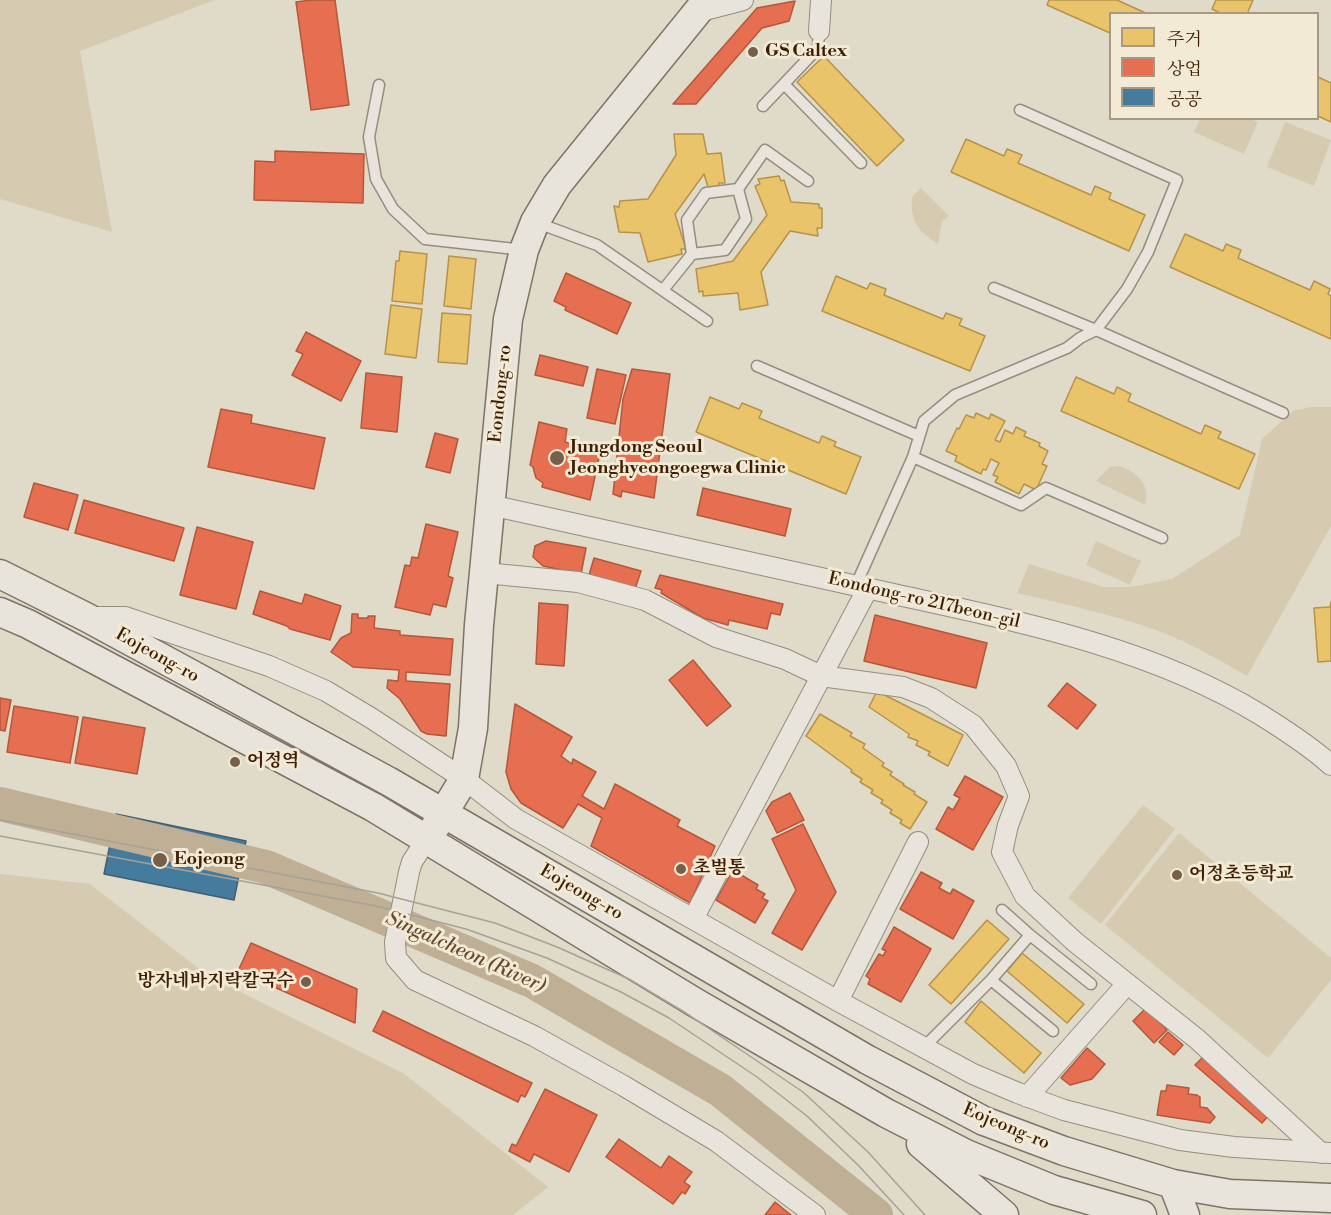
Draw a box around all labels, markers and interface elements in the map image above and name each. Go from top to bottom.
legend [1109,12,1319,120]
text: 주거 [1167,28,1202,51]
place label: GS Caltex [765,41,847,63]
marker: GS Caltex [746,45,760,59]
text: 상업 [1167,58,1202,81]
text: 공공 [1167,88,1202,111]
street label: Eondong-ro [485,344,517,444]
place label: Jungdong Seoul Jeonghyeongoegwa Clinic [570,437,786,480]
marker: Jungdong Seoul Jeonghyeongoegwa Clinic [548,449,566,467]
street label: Eondong-ro 217beon-gil [826,568,1022,634]
street label: Eojeong-ro [111,624,203,688]
place label: 어정역 [247,751,299,773]
marker: 어정역 [228,755,242,769]
place label: Eojeong [174,849,244,871]
marker: Eojeong [151,851,169,869]
place label: 초벌통 [693,858,745,880]
street label: Eojeong-ro [536,861,626,925]
marker: 초벌통 [674,862,688,876]
place label: 어정초등학교 [1189,864,1293,886]
marker: 어정초등학교 [1170,868,1184,882]
water label: Singalcheon (River) [381,907,549,999]
place label: 방자네바지락칼국수 [138,971,294,993]
marker: 방자네바지락칼국수 [299,975,313,989]
street label: Eojeong-ro [959,1099,1053,1155]

